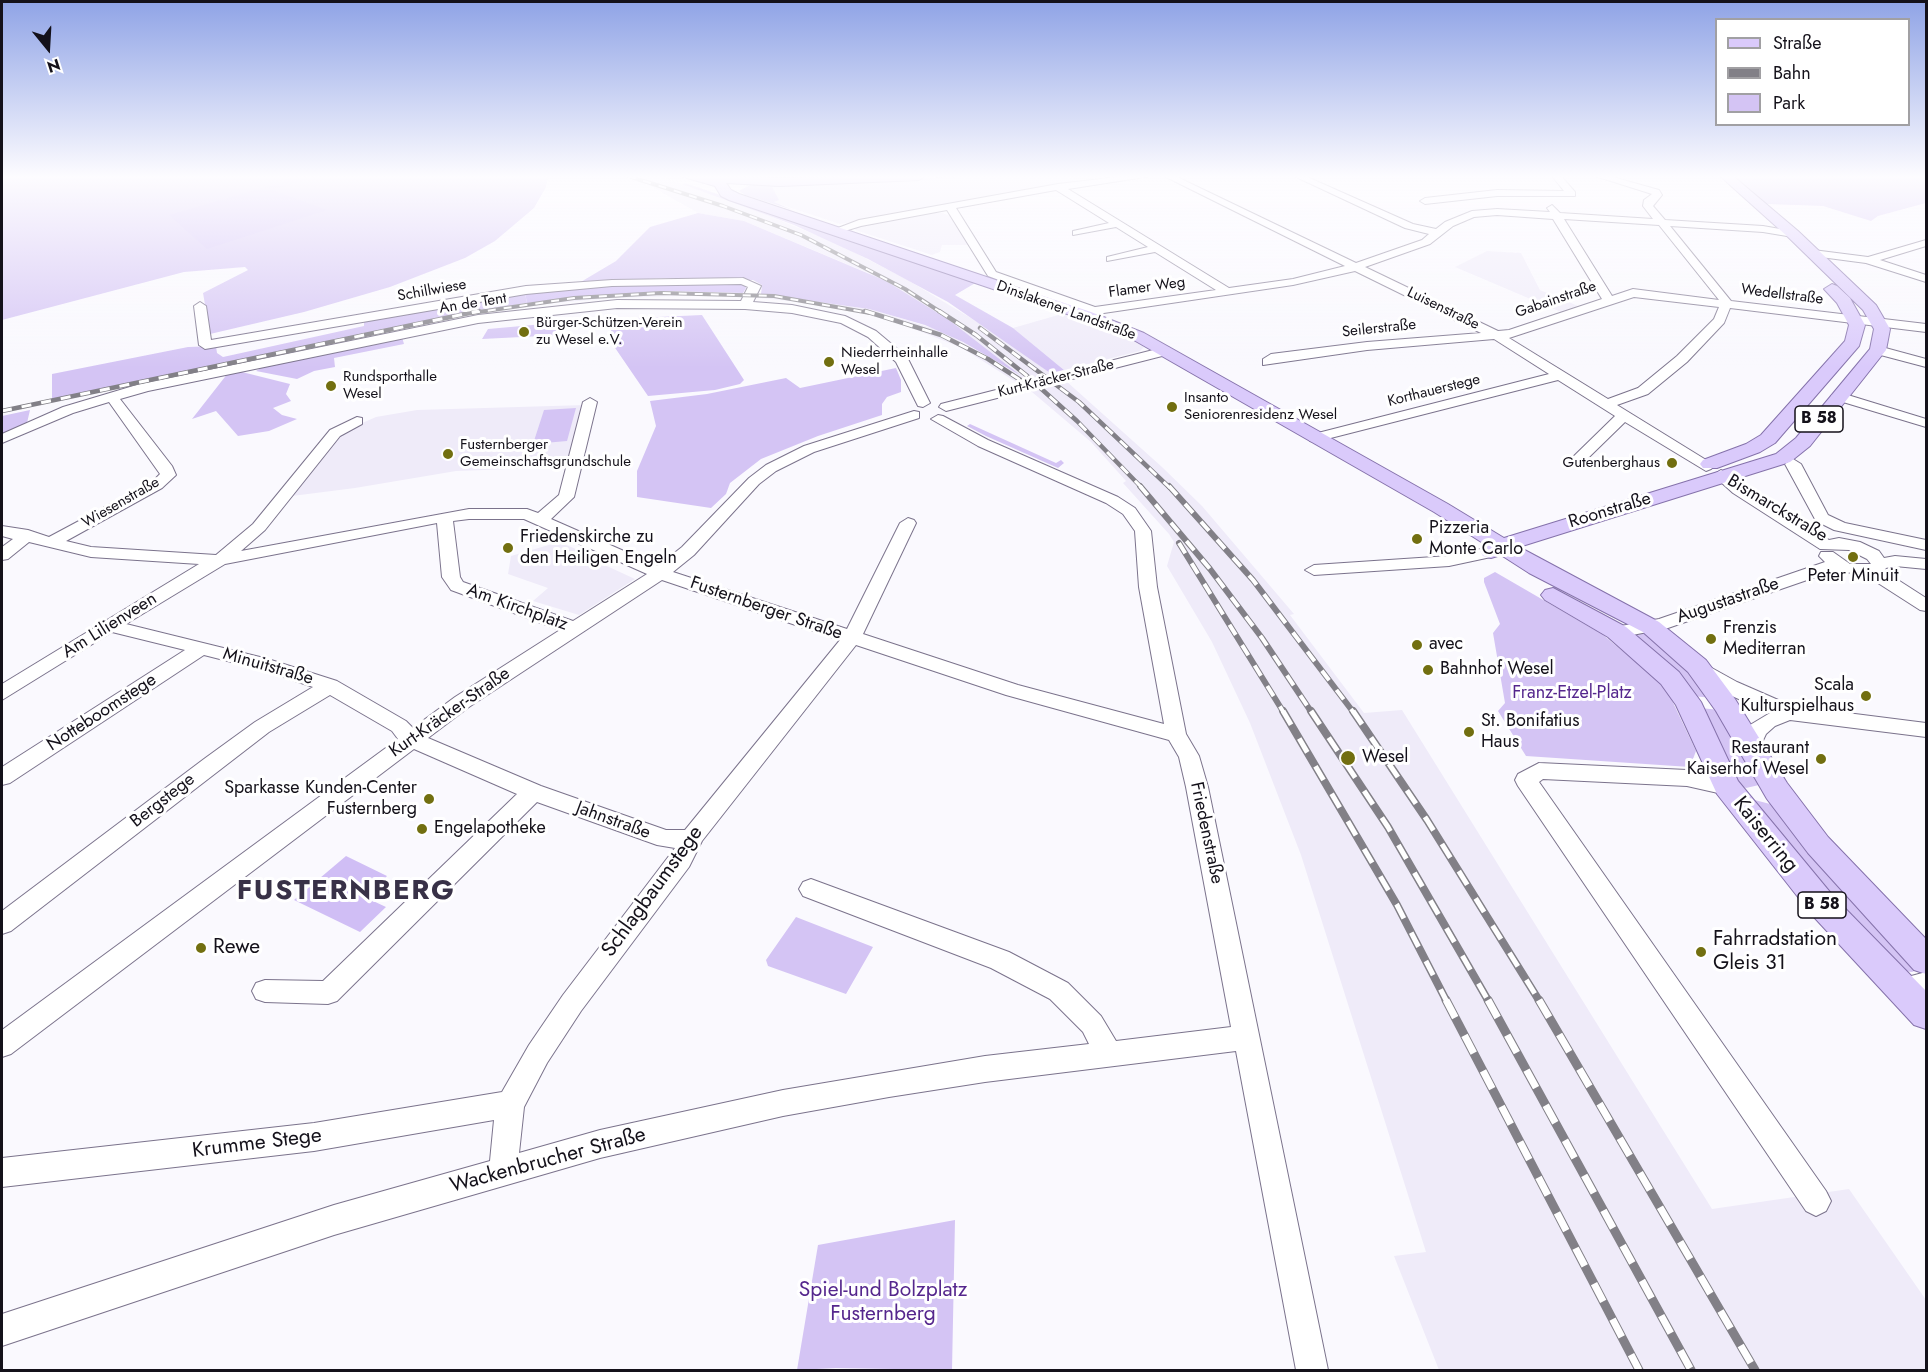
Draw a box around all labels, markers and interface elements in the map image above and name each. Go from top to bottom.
north arrow [18,18,78,78]
legend [1715,18,1910,126]
text: Straße [1773,30,1821,56]
text: N [44,53,63,78]
text: Bahn [1773,60,1811,86]
text: Park [1773,90,1805,116]
street label: Flamer Weg [1108,274,1186,302]
street label: Schillwiese [396,276,468,306]
street label: Dinslakener Landstraße [994,277,1138,345]
street label: Gabainstraße [1513,278,1599,322]
street label: Wedellstraße [1740,281,1824,309]
street label: Luisenstraße [1404,284,1482,334]
street label: An de Tent [438,290,508,318]
place label: Bürger-Schützen-Verein zu Wesel e.V. [536,314,683,349]
street label: Seilerstraße [1341,316,1417,342]
marker: Bürger-Schützen-Verein zu Wesel e.V. [517,325,531,339]
place label: Niederrheinhalle Wesel [841,344,948,379]
marker: Niederrheinhalle Wesel [822,355,836,369]
street label: Kurt-Kräcker-Straße [996,356,1116,402]
place label: Rundsporthalle Wesel [343,368,437,403]
street label: Korthauerstege [1386,371,1482,411]
marker: Rundsporthalle Wesel [324,379,338,393]
place label: Insanto Seniorenresidenz Wesel [1184,389,1337,424]
marker: Insanto Seniorenresidenz Wesel [1165,400,1179,414]
road number: B 58 [1795,406,1843,432]
place label: Fusternberger Gemeinschaftsgrundschule [460,436,631,471]
marker: Fusternberger Gemeinschaftsgrundschule [441,447,455,461]
place label: Gutenberghaus [1563,454,1660,472]
marker: Gutenberghaus [1665,456,1679,470]
street label: Bismarckstraße [1723,471,1831,547]
street label: Wiesenstraße [79,474,163,532]
street label: Roonstraße [1566,488,1654,534]
place label: Pizzeria Monte Carlo [1429,518,1523,560]
place label: Friedenskirche zu den Heiligen Engeln [520,527,677,570]
marker: Pizzeria Monte Carlo [1410,532,1424,546]
marker: Friedenskirche zu den Heiligen Engeln [501,541,515,555]
marker: Peter Minuit [1846,550,1860,564]
place label: Peter Minuit [1808,566,1898,588]
street label: Fusternberger Straße [687,573,845,645]
street label: Augustastraße [1674,573,1782,629]
street label: Am Kirchplatz [464,580,570,636]
street label: Am Lilienveen [59,588,161,664]
place label: Frenzis Mediterran [1723,618,1806,660]
marker: Frenzis Mediterran [1704,632,1718,646]
place label: avec [1429,634,1463,656]
marker: avec [1410,638,1424,652]
street label: Minuitstraße [220,644,316,690]
place label: Bahnhof Wesel [1440,659,1554,681]
street label: Kurt-Kräcker-Straße [385,663,515,763]
marker: Bahnhof Wesel [1421,663,1435,677]
street label: Notteboomstege [43,670,161,756]
place label: Scala Kulturspielhaus [1740,675,1854,718]
park label: Franz-Etzel-Platz [1512,683,1632,705]
marker: Scala Kulturspielhaus [1859,689,1873,703]
place label: St. Bonifatius Haus [1481,711,1579,754]
marker: St. Bonifatius Haus [1462,725,1476,739]
place label: Restaurant Kaiserhof Wesel [1687,738,1809,780]
place label: Wesel [1362,747,1408,769]
marker: Wesel [1339,749,1357,767]
marker: Restaurant Kaiserhof Wesel [1814,752,1828,766]
street label: Bergstege [126,769,200,833]
place label: Sparkasse Kunden-Center Fusternberg [224,778,417,820]
street label: Friedenstraße [1185,780,1227,886]
marker: Sparkasse Kunden-Center Fusternberg [422,792,436,806]
street label: Kaiserring [1727,792,1803,878]
street label: Jahnstraße [573,798,653,844]
place label: Engelapotheke [434,818,546,840]
street label: Schlagbaumstege [597,821,709,963]
marker: Engelapotheke [415,822,429,836]
district label: FUSTERNBERG [237,875,455,909]
road number: B 58 [1798,892,1846,918]
place label: Fahrradstation Gleis 31 [1713,927,1837,977]
place label: Rewe [213,935,260,961]
marker: Rewe [194,941,208,955]
marker: Fahrradstation Gleis 31 [1694,945,1708,959]
street label: Wackenbrucher Straße [447,1123,649,1199]
street label: Krumme Stege [191,1124,323,1164]
park label: Spiel-und Bolzplatz Fusternberg [799,1278,967,1328]

